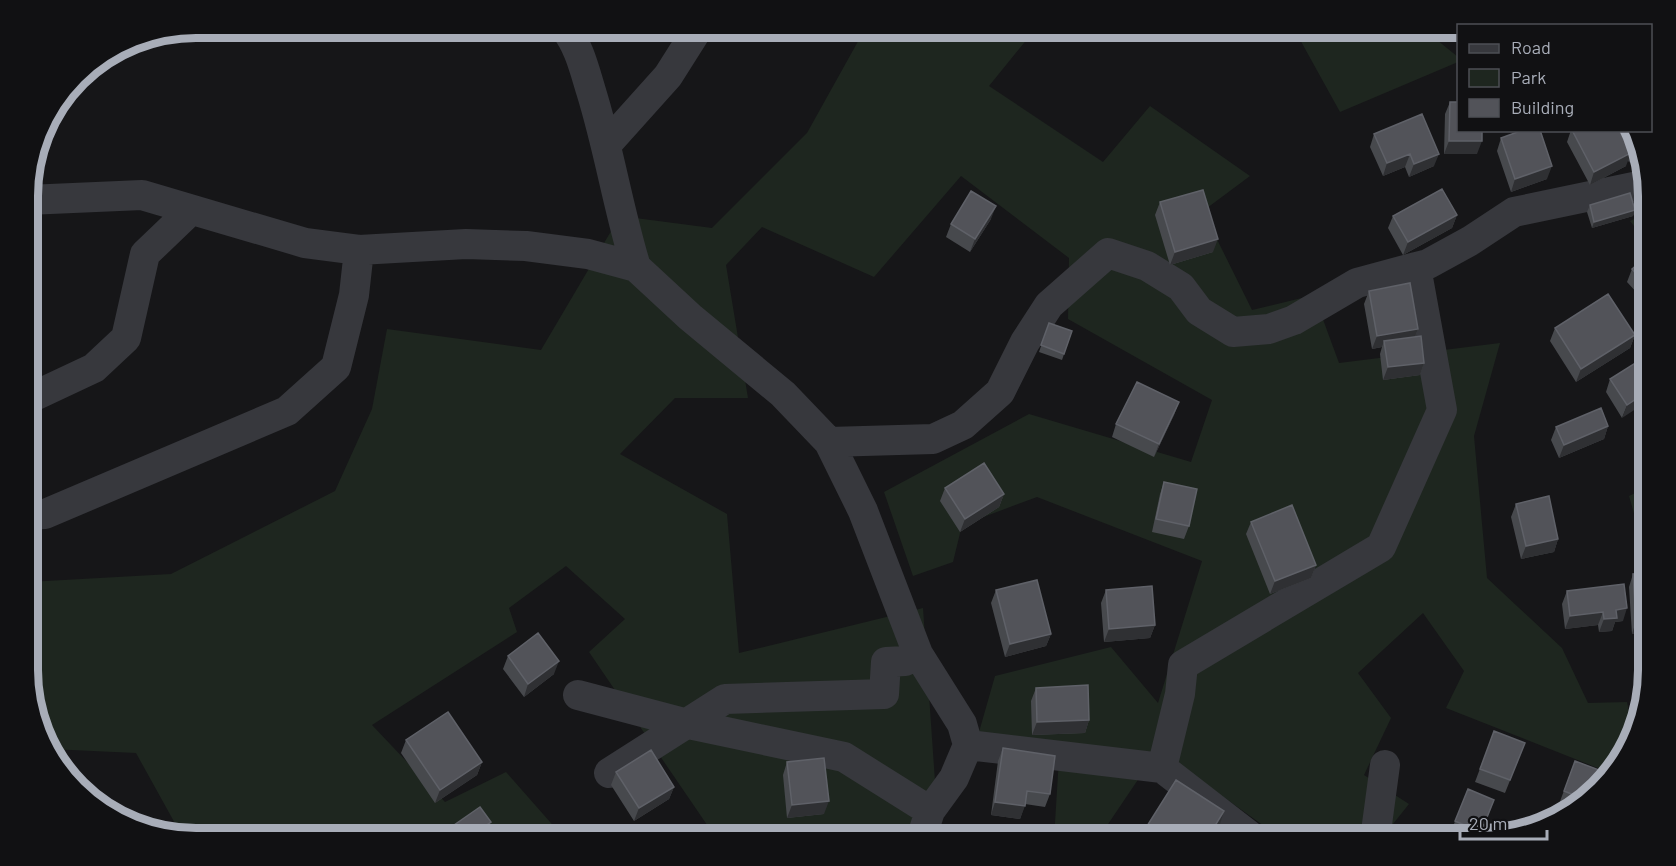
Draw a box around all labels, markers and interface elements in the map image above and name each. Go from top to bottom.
legend [1457,24,1652,132]
text: Road [1511,36,1551,58]
text: Park [1511,66,1546,88]
text: Building [1511,96,1574,118]
scale bar [1460,803,1547,841]
text: 20 m [1469,812,1507,834]

